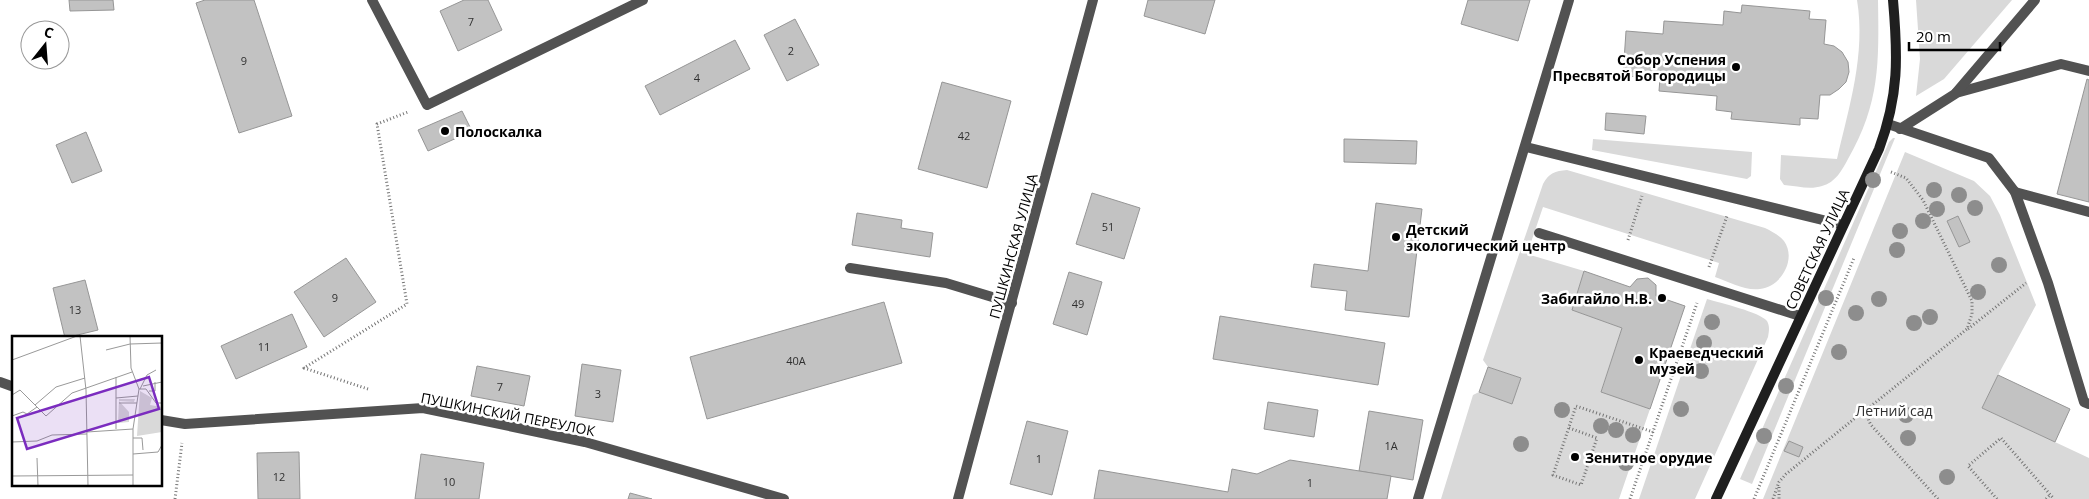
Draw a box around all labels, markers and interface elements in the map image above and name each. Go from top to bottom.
house number: 7 [468,14,474,29]
north arrow [20,20,70,70]
scale bar [1909,20,2000,52]
text: С [42,22,56,43]
text: 20 m [1916,26,1951,46]
house number: 2 [788,43,794,58]
place label: Собор Успения Пресвятой Богородицы [1553,50,1726,85]
house number: 9 [241,53,247,68]
marker: Собор Успения Пресвятой Богородицы [1730,61,1742,73]
house number: 4 [694,70,701,85]
place label: Полоскалка [455,122,542,141]
marker: Полоскалка [439,125,451,137]
house number: 42 [958,128,970,143]
street label: ПУШКИНСКАЯ УЛИЦА [984,171,1042,321]
street label: СОВЕТСКАЯ УЛИЦА [1781,185,1853,312]
house number: 51 [1102,219,1114,234]
place label: Детский экологический центр [1406,220,1566,255]
marker: Детский экологический центр [1390,231,1402,243]
place label: Забигайло Н.В. [1541,289,1652,308]
house number: 9 [332,290,338,305]
marker: Забигайло Н.В. [1656,292,1668,304]
house number: 49 [1072,296,1084,311]
house number: 13 [69,302,81,317]
inset map [12,336,162,486]
house number: 11 [258,339,270,354]
place label: Краеведческий музей [1649,343,1764,378]
house number: 40А [786,353,806,368]
marker: Краеведческий музей [1633,354,1645,366]
house number: 7 [497,379,503,394]
house number: 3 [595,386,601,401]
street label: ПУШКИНСКИЙ ПЕРЕУЛОК [419,388,597,440]
park label: Летний сад [1855,401,1933,420]
house number: 1А [1384,438,1398,453]
place label: Зенитное орудие [1585,448,1712,467]
house number: 1 [1036,451,1042,466]
marker: Зенитное орудие [1569,451,1581,463]
house number: 12 [273,469,285,484]
house number: 10 [443,474,455,489]
house number: 1 [1307,475,1313,490]

